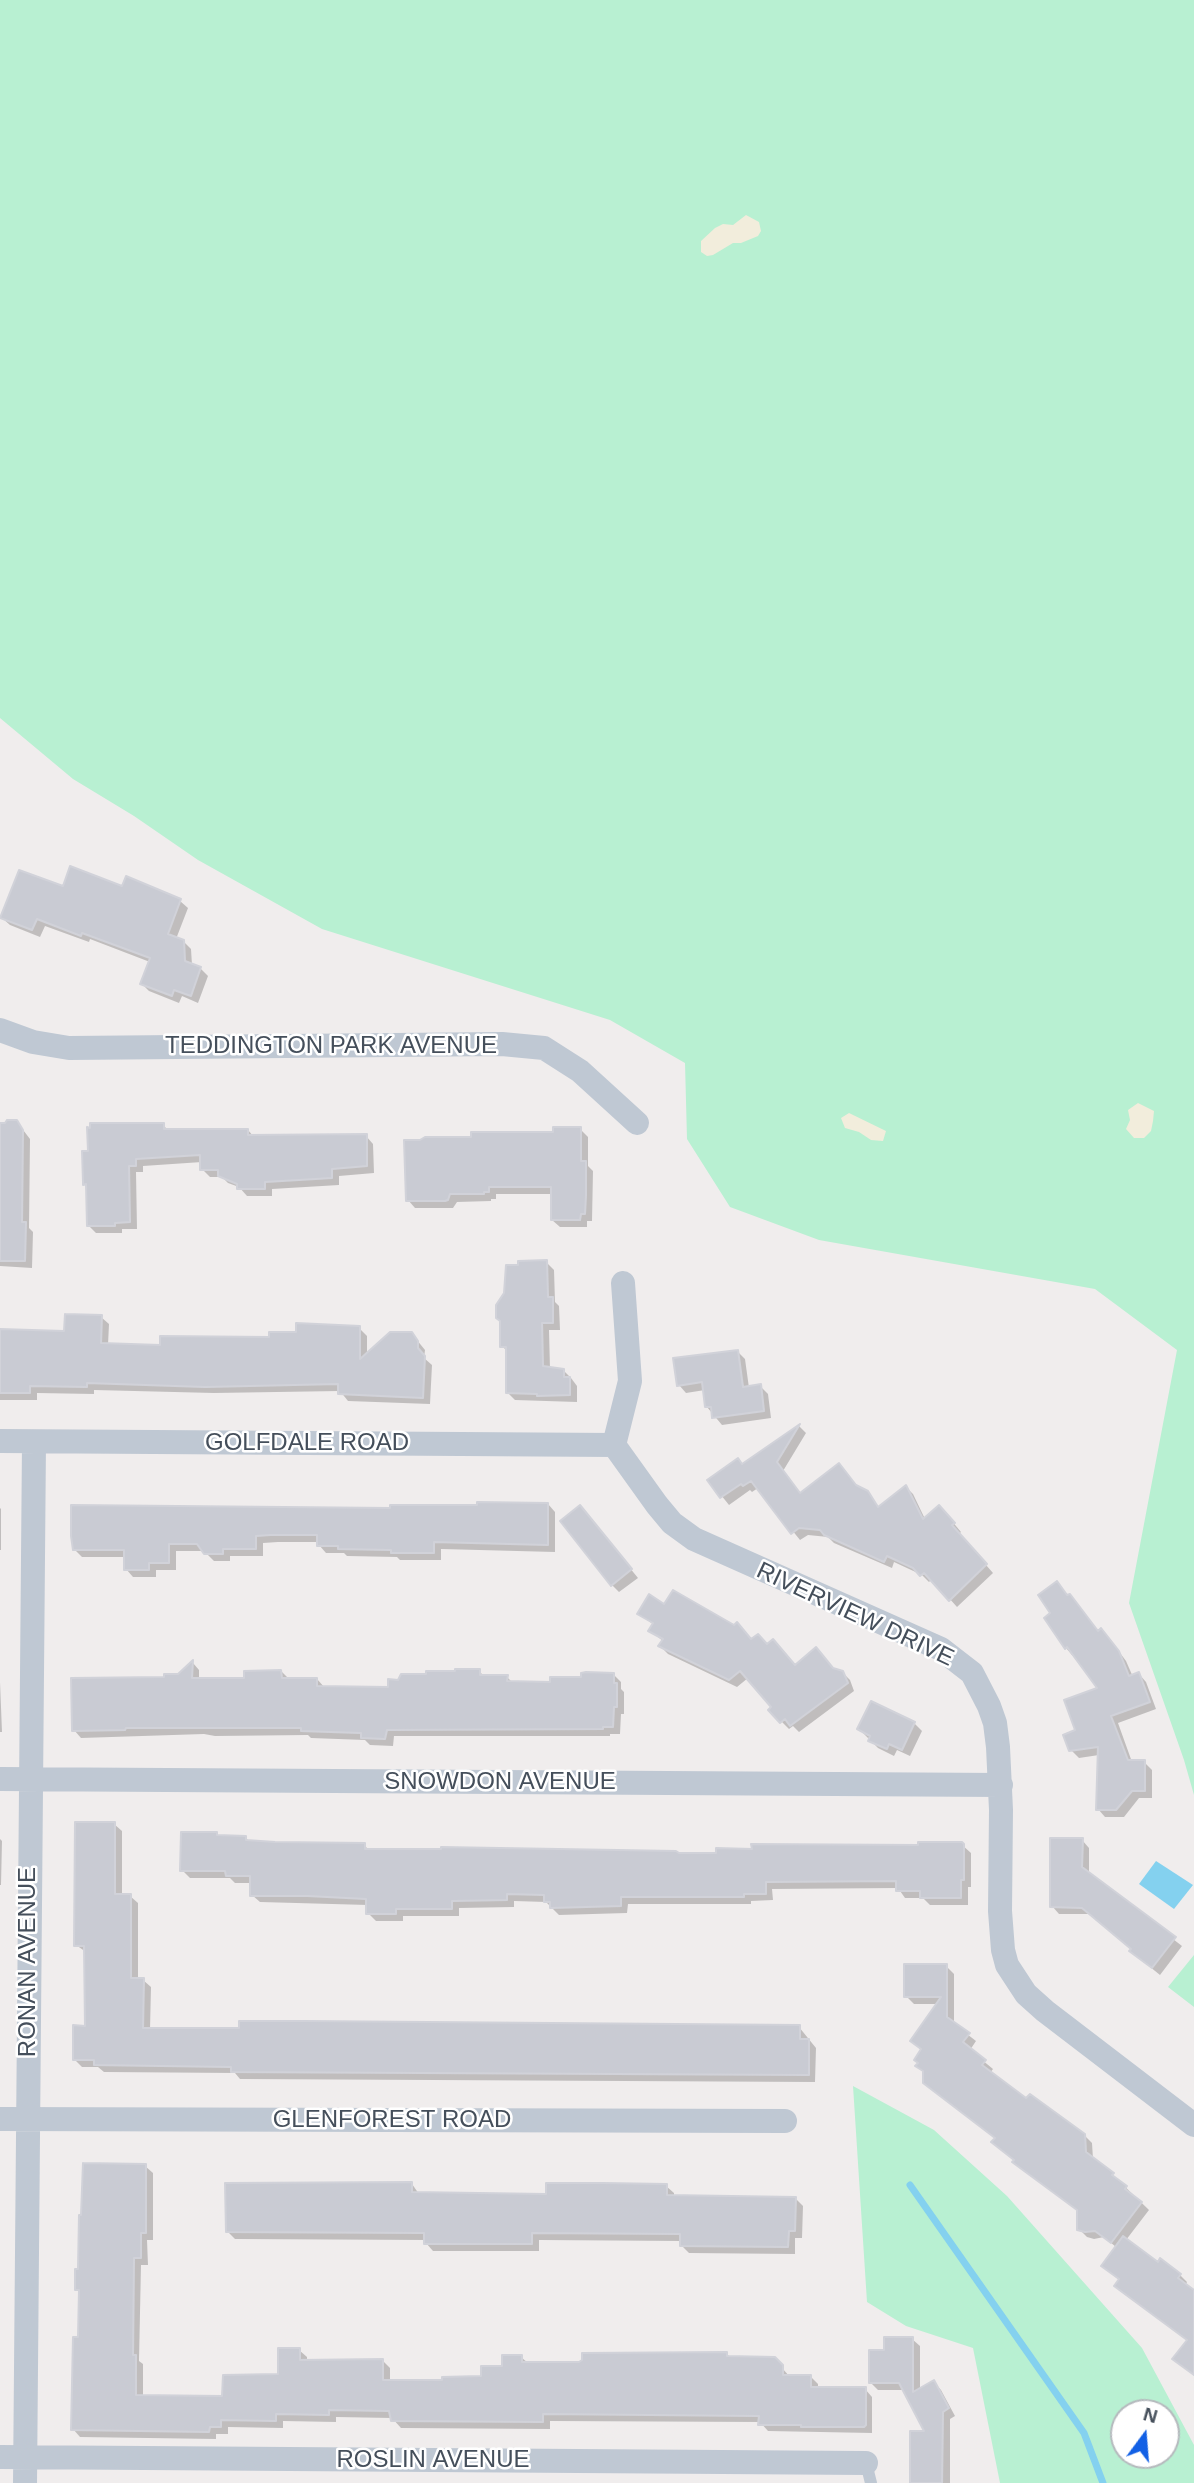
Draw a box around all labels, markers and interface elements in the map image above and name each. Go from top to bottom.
street label: TEDDINGTON PARK AVENUE [165,1032,497,1060]
street label: GOLFDALE ROAD [205,1429,409,1457]
street label: RIVERVIEW DRIVE [752,1557,958,1673]
street label: SNOWDON AVENUE [384,1768,616,1796]
street label: RONAN AVENUE [14,1867,42,2057]
street label: GLENFOREST ROAD [273,2106,511,2134]
north arrow [1110,2399,1180,2469]
text: N [1141,2403,1160,2427]
street label: ROSLIN AVENUE [337,2446,529,2474]

